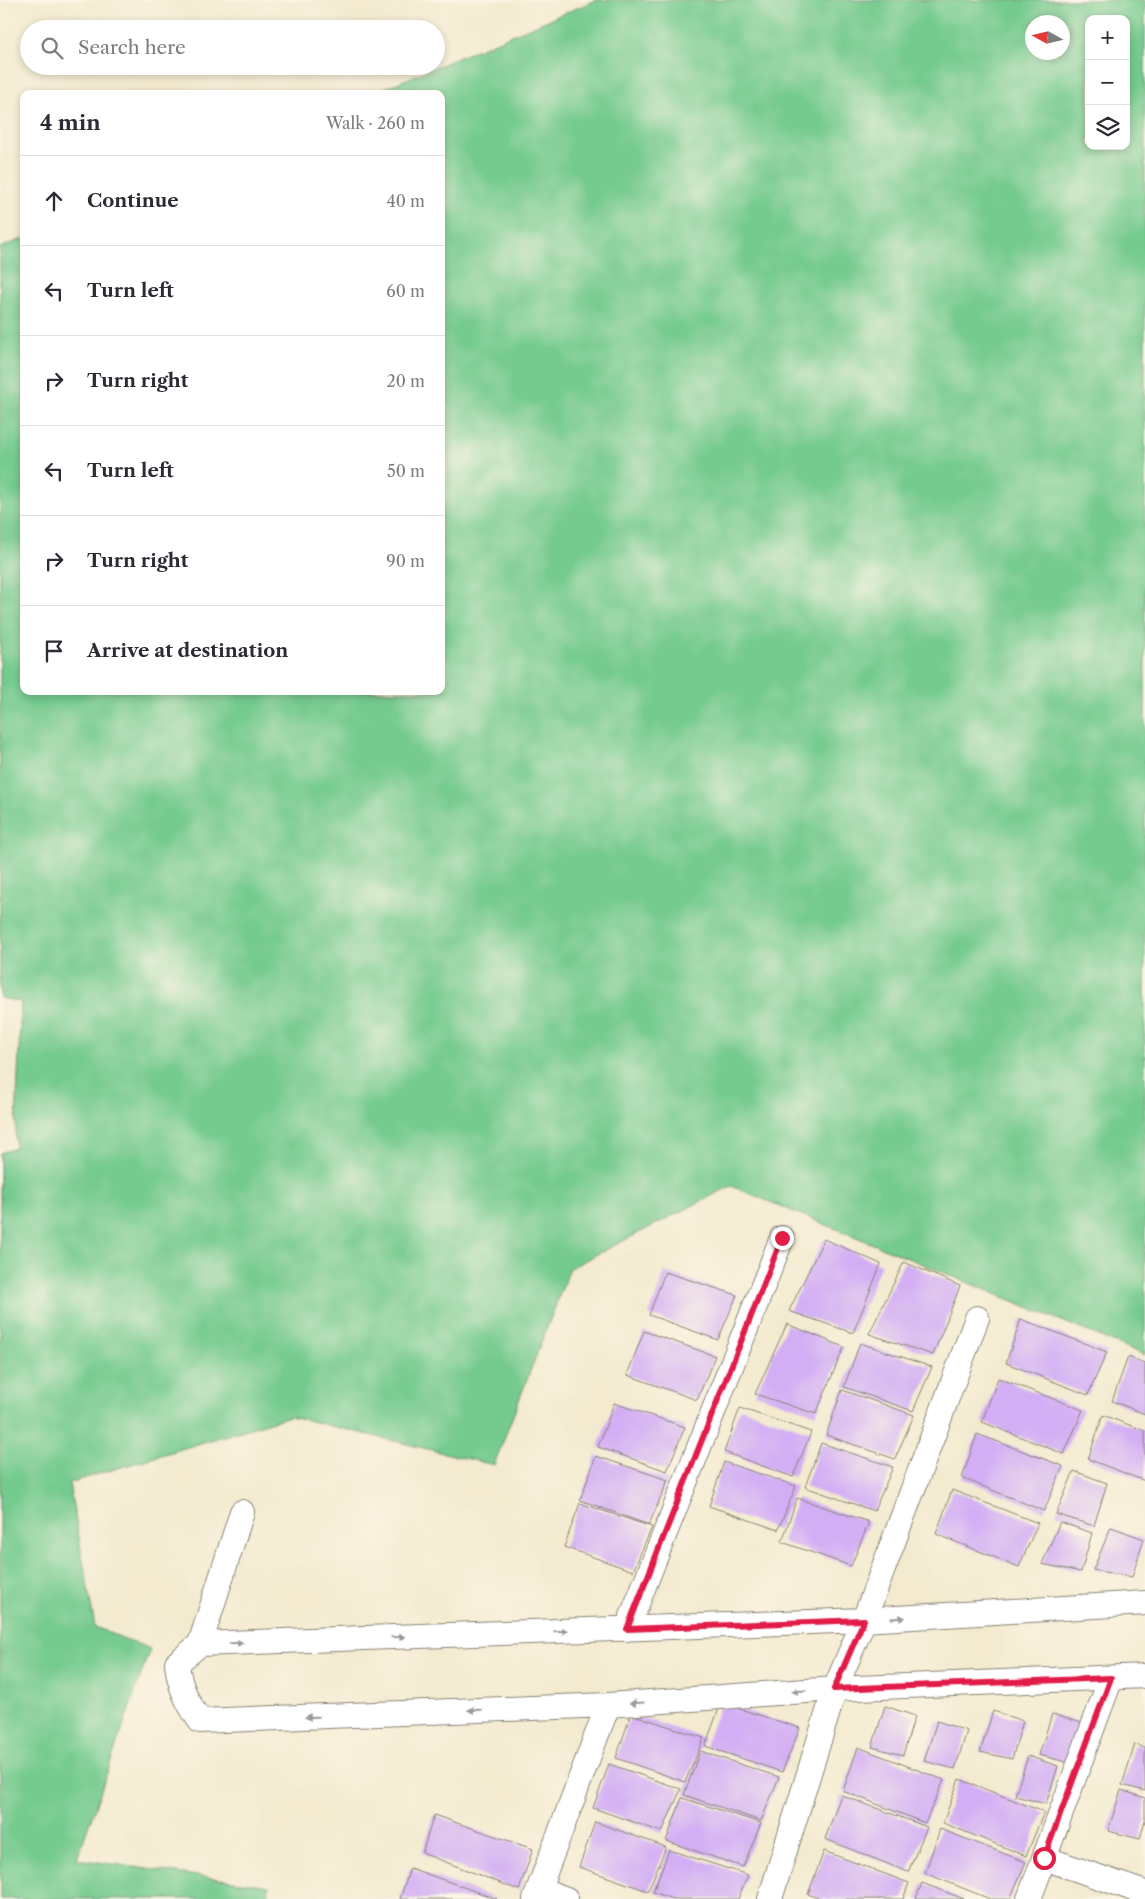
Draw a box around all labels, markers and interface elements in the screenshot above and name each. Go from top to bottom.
north arrow [1025,15,1070,60]
map controls [1085,15,1130,150]
button: + [1085,15,1130,60]
search box [20,20,445,75]
icon: search [38,34,66,62]
text: Search here [78,36,186,59]
button: − [1085,60,1130,105]
button: layers [1085,105,1130,150]
text: 4 min [40,110,101,135]
text: Walk · 260 m [326,113,425,133]
icon: ahead [40,187,68,215]
text: Continue [87,189,179,212]
text: 40 m [386,191,425,211]
icon: left [40,277,68,305]
text: Turn left [87,279,174,302]
text: 60 m [386,281,425,301]
icon: right [40,367,68,395]
text: Turn right [87,369,188,392]
text: 20 m [386,371,425,391]
icon: left [40,457,68,485]
text: Turn left [87,459,174,482]
text: 50 m [387,461,425,481]
icon: right [40,547,68,575]
text: Turn right [87,549,188,572]
text: 90 m [386,551,425,571]
icon: arrive [40,637,68,665]
text: Arrive at destination [87,639,288,662]
route end [771,1227,794,1250]
one-way arrow [890,1614,906,1622]
one-way arrow [553,1627,569,1635]
one-way arrow [391,1633,407,1641]
one-way arrow [228,1639,244,1647]
one-way arrow [791,1688,807,1696]
one-way arrow [629,1699,645,1707]
one-way arrow [466,1706,482,1714]
one-way arrow [304,1713,320,1721]
route start [1033,1847,1056,1870]

